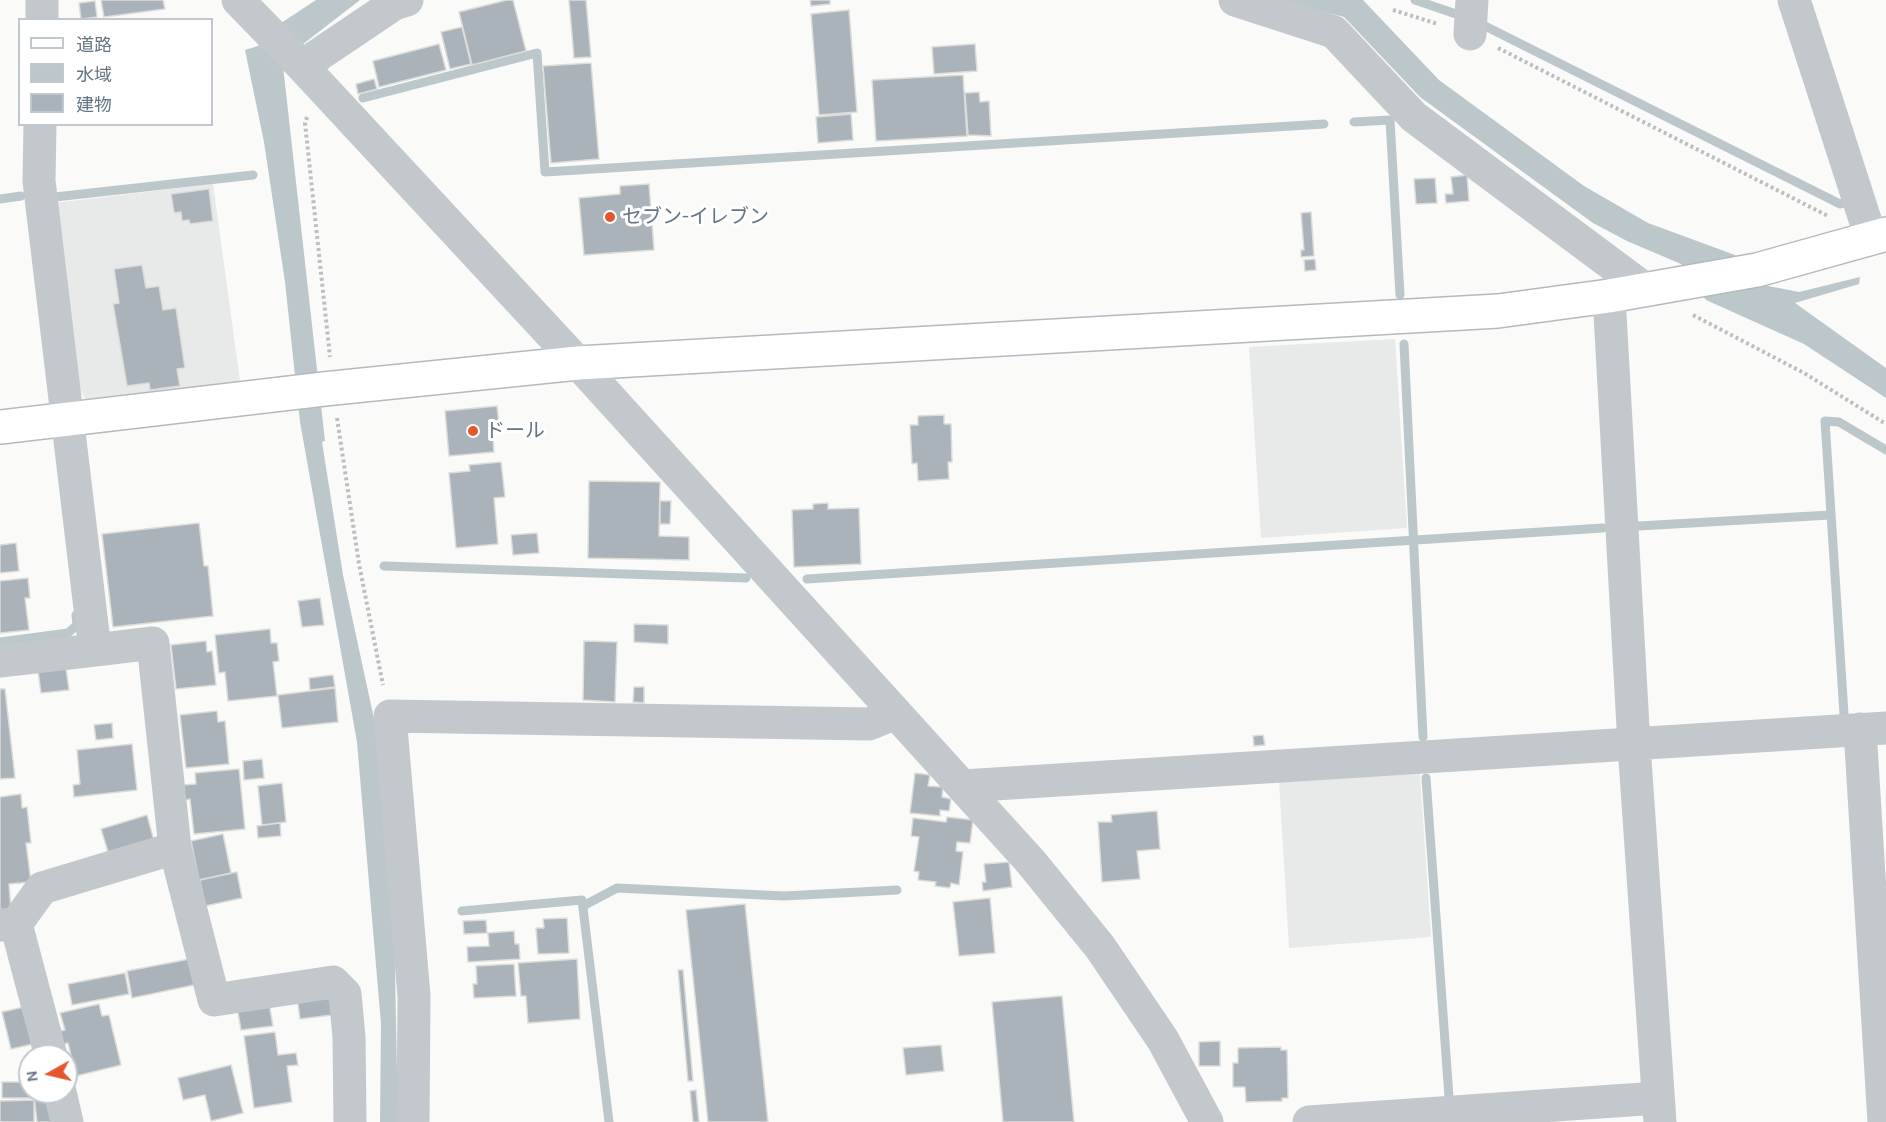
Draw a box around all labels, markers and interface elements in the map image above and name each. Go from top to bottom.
legend [18,18,213,126]
text: 道路 [76,34,112,56]
text: 水域 [76,64,112,86]
text: 建物 [76,94,112,116]
place label: セブン-イレブン [622,205,769,229]
marker: セブン-イレブン [603,210,617,224]
place label: ドール [485,419,545,443]
marker: ドール [466,424,480,438]
north arrow [18,1044,78,1104]
text: N [21,1069,42,1083]

